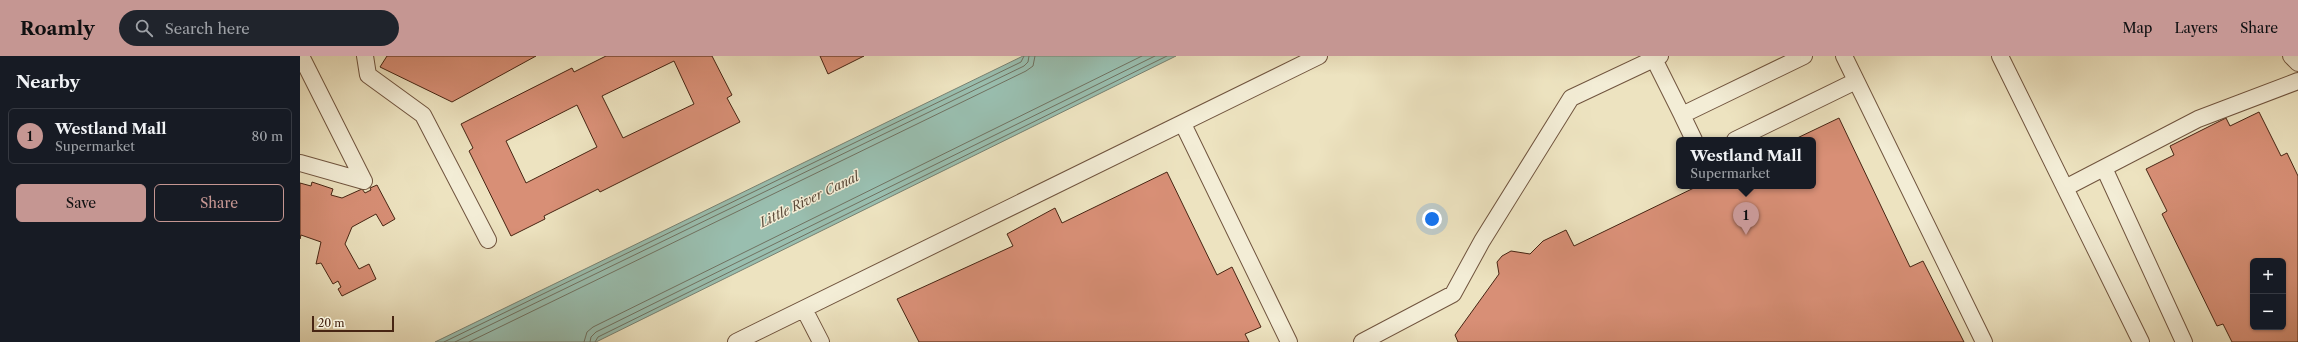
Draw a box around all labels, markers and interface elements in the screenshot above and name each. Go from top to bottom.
search box [119,10,399,46]
text: Roamly [20,17,95,40]
icon: search [133,17,155,39]
text: Search here [165,19,250,38]
text: Map [2122,19,2152,37]
text: Layers [2174,19,2218,37]
text: Share [2240,19,2278,37]
text: Nearby [16,72,80,92]
text: Westland Mall [55,119,167,138]
text: 1 [27,128,33,144]
text: 80 m [251,128,283,144]
popup [1676,137,1816,189]
text: Supermarket [55,138,135,154]
text: Westland Mall [1690,146,1802,165]
text: Supermarket [1690,165,1770,181]
water label: Little River Canal [756,167,863,231]
button: Save [16,184,146,222]
button: Share [154,184,284,222]
pin: 1 [1733,202,1759,235]
your location [1422,209,1442,229]
map controls [2250,258,2286,330]
button: + [2250,258,2286,294]
button: − [2250,294,2286,330]
scale bar [312,314,394,333]
text: 20 m [318,316,344,330]

